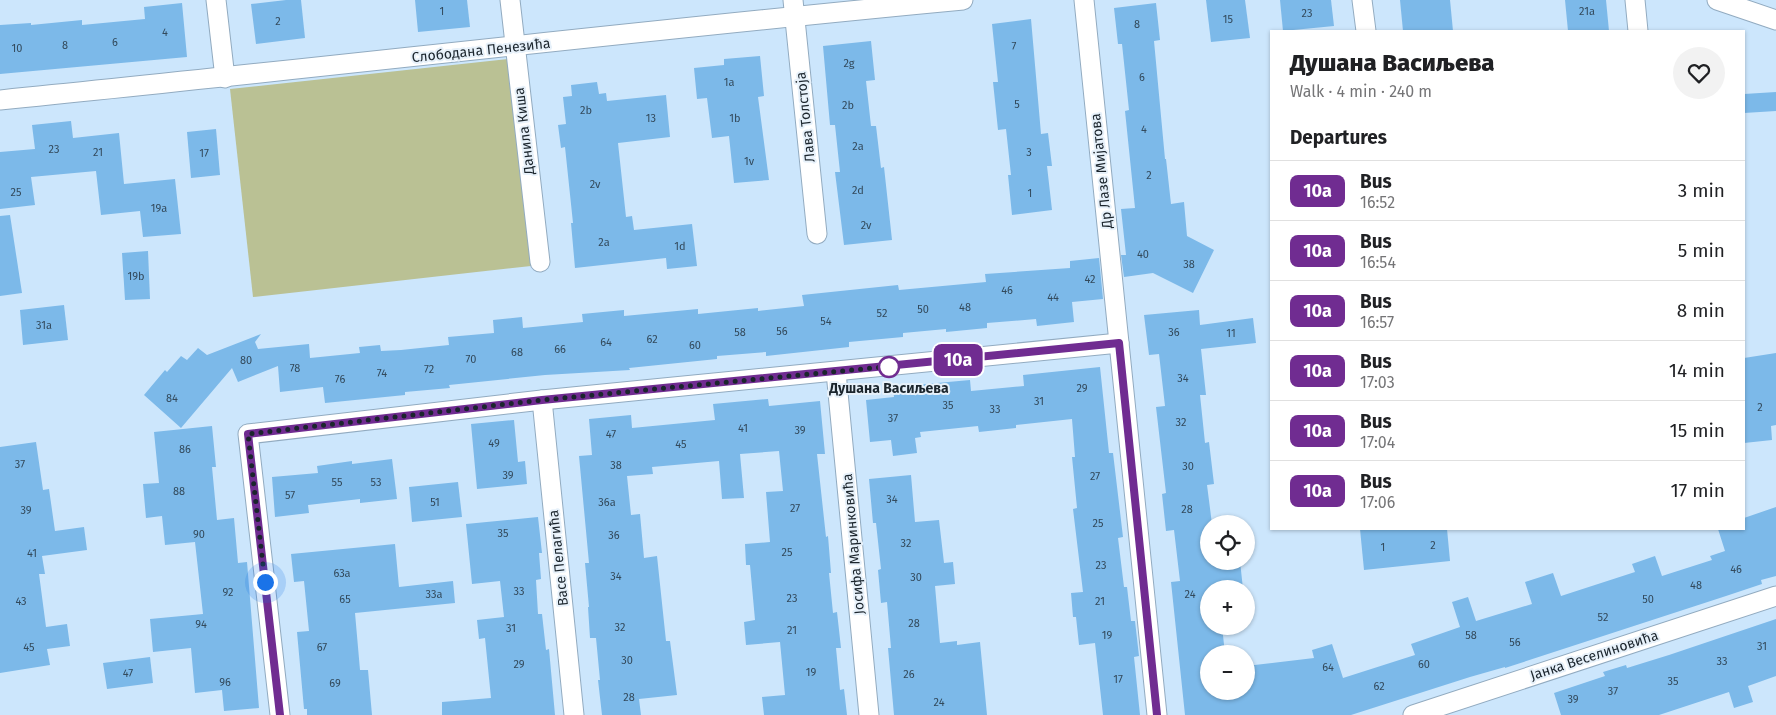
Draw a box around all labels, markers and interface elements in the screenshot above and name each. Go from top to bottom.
house number: 1 [440,5,444,18]
house number: 21a [1579,5,1595,18]
house number: 23 [1302,7,1312,20]
house number: 15 [1223,13,1234,26]
house number: 2 [275,15,281,28]
house number: 8 [1134,18,1140,31]
house number: 4 [162,26,168,39]
street label: Слободана Пенезића [411,35,551,66]
house number: 6 [112,36,118,49]
house number: 8 [62,39,68,52]
house number: 7 [1012,40,1017,53]
house number: 10 [12,42,22,55]
button: heart [1673,47,1725,99]
text: Душана Васиљева [1290,49,1495,77]
house number: 2g [844,57,855,70]
street label: Лава Толстоја [792,71,819,163]
house number: 6 [1139,71,1145,84]
house number: 1a [724,76,734,89]
text: Walk · 4 min · 240 m [1290,82,1432,101]
street label: Данила Киша [511,86,538,176]
house number: 5 [1014,98,1020,111]
house number: 2b [842,99,854,112]
house number: 2b [580,104,592,117]
house number: 13 [646,112,656,125]
house number: 1b [729,112,741,125]
street label: Др Лазе Мијатова [1087,112,1116,230]
house number: 4 [1141,123,1147,136]
text: Departures [1290,126,1387,149]
house number: 2a [852,140,864,153]
house number: 23 [49,143,59,156]
house number: 21 [93,146,103,159]
house number: 3 [1026,146,1032,159]
house number: 17 [199,147,209,160]
house number: 1v [744,155,755,168]
house number: 2 [1146,169,1152,182]
text: Bus [1360,170,1392,193]
house number: 2v [590,178,601,191]
text: 3 min [1678,179,1725,202]
text: 10а [1303,180,1332,202]
house number: 2d [852,184,864,197]
house number: 25 [11,186,22,199]
house number: 1 [1028,187,1032,200]
text: 16:52 [1360,193,1395,212]
house number: 19a [151,202,167,215]
house number: 2v [861,219,872,232]
text: Bus [1360,230,1392,253]
house number: 2a [598,236,610,249]
text: 5 min [1678,239,1725,262]
house number: 1d [674,240,686,253]
text: 10а [1303,240,1332,262]
house number: 40 [1137,248,1149,261]
text: 16:54 [1360,253,1396,272]
house number: 38 [1183,258,1195,271]
house number: 19b [127,270,145,283]
house number: 42 [1084,273,1096,286]
house number: 46 [1001,284,1013,297]
text: Bus [1360,290,1392,313]
house number: 44 [1047,291,1059,304]
text: 8 min [1677,299,1725,322]
text: 10а [1303,300,1332,322]
house number: 48 [959,301,971,314]
house number: 50 [917,303,929,316]
house number: 52 [877,307,887,320]
text: 16:57 [1360,313,1394,332]
house number: 54 [820,315,832,328]
house number: 31a [36,319,52,332]
house number: 56 [776,325,788,338]
house number: 58 [734,326,746,339]
house number: 36 [1168,326,1180,339]
house number: 11 [1226,327,1236,340]
house number: 62 [646,333,658,346]
house number: 64 [600,336,612,349]
house number: 60 [689,339,701,352]
house number: 66 [554,343,566,356]
line badge: 10а [929,344,987,376]
house number: 68 [511,346,523,359]
text: 10а [944,349,972,371]
text: Bus [1360,350,1392,373]
house number: 70 [466,353,476,366]
house number: 80 [240,354,252,367]
marker: Душана Васиљева [878,356,900,378]
text: 14 min [1669,359,1725,382]
text: 10а [1303,360,1332,382]
house number: 78 [290,362,300,375]
house number: 72 [424,363,434,376]
house number: 74 [377,367,387,380]
house number: 34 [1177,372,1189,385]
house number: 76 [335,373,345,386]
text: 17:03 [1360,373,1395,392]
place label: Душана Васиљева [828,380,949,397]
house number: 29 [1076,382,1088,395]
house number: 84 [166,392,178,405]
house number: 31 [1034,395,1044,408]
house number: 35 [943,399,954,412]
house number: 2 [1757,401,1763,414]
house number: 33 [990,403,1000,416]
text: Bus [1360,410,1392,433]
house number: 37 [888,412,898,425]
house number: 32 [1176,416,1186,429]
text: 15 min [1669,419,1725,442]
text: 10а [1303,420,1332,442]
house number: 41 [738,422,748,435]
house number: 39 [794,424,806,437]
house number: 47 [606,428,616,441]
text: 17:04 [1360,433,1395,452]
house number: 49 [488,437,500,450]
house number: 45 [675,438,687,451]
house number: 86 [179,443,191,456]
house number: 37 [15,458,25,471]
house number: 38 [610,459,622,472]
house number: 30 [1182,460,1194,473]
house number: 39 [502,469,514,482]
house number: 27 [1090,470,1100,483]
text: Bus [1360,470,1392,493]
street label: Јосифа Маринковића [839,473,868,615]
house number: 55 [332,476,343,489]
house number: 53 [371,476,381,489]
text: 17 min [1671,479,1725,502]
text: 10а [1303,480,1332,502]
house number: 88 [173,485,185,498]
house number: 57 [285,489,295,502]
house number: 34 [886,493,898,506]
text: 17:06 [1360,493,1395,512]
house number: 51 [430,496,440,509]
house number: 36a [598,496,616,509]
house number: 27 [790,502,800,515]
house number: 28 [1181,503,1193,516]
house number: 39 [20,504,32,517]
street label: Васе Пелагића [545,509,572,607]
map controls [1200,515,1255,700]
button: locate [1200,515,1255,570]
house number: 25 [1093,517,1104,530]
house number: 35 [498,527,509,540]
house number: 90 [193,528,205,541]
house number: 36 [608,529,620,542]
house number: 32 [901,537,911,550]
house number: 2 [1430,539,1436,552]
house number: 1 [1381,541,1385,554]
house number: 25 [782,546,793,559]
house number: 41 [27,547,37,560]
house number: 23 [1096,559,1106,572]
house number: 46 [1730,563,1742,576]
house number: 63a [333,567,351,580]
your location [253,570,278,595]
house number: 34 [610,570,622,583]
house number: 30 [910,571,922,584]
house number: 48 [1690,579,1702,592]
button: + [1200,580,1255,635]
house number: 33 [514,585,524,598]
house number: 92 [223,586,233,599]
house number: 33a [426,588,442,601]
house number: 24 [1185,588,1196,601]
house number: 23 [787,592,797,605]
house number: 65 [339,593,351,606]
house number: 50 [1642,593,1654,606]
house number: 43 [15,595,27,608]
house number: 21 [1095,595,1105,608]
house number: 52 [1598,611,1608,624]
house number: 28 [908,617,920,630]
house number: 94 [195,618,207,631]
house number: 32 [615,621,625,634]
house number: 31 [506,622,516,635]
house number: 21 [787,624,797,637]
street label: Јанка Веселиновића [1528,627,1660,684]
house number: 19 [1102,629,1112,642]
house number: 58 [1465,629,1477,642]
house number: 56 [1509,636,1521,649]
house number: 31 [1757,640,1767,653]
house number: 45 [23,641,35,654]
house number: 67 [317,641,327,654]
button: − [1200,645,1255,700]
house number: 30 [621,654,633,667]
house number: 33 [1717,655,1727,668]
house number: 29 [513,658,525,671]
house number: 60 [1418,658,1430,671]
house number: 64 [1322,661,1334,674]
house number: 19 [806,666,816,679]
house number: 47 [123,667,133,680]
house number: 26 [903,668,915,681]
house number: 17 [1113,673,1123,686]
house number: 35 [1668,675,1679,688]
house number: 96 [219,676,231,689]
house number: 69 [329,677,341,690]
house number: 62 [1373,680,1385,693]
house number: 37 [1608,685,1618,698]
house number: 28 [623,691,635,704]
house number: 39 [1567,693,1579,706]
house number: 24 [934,696,945,709]

